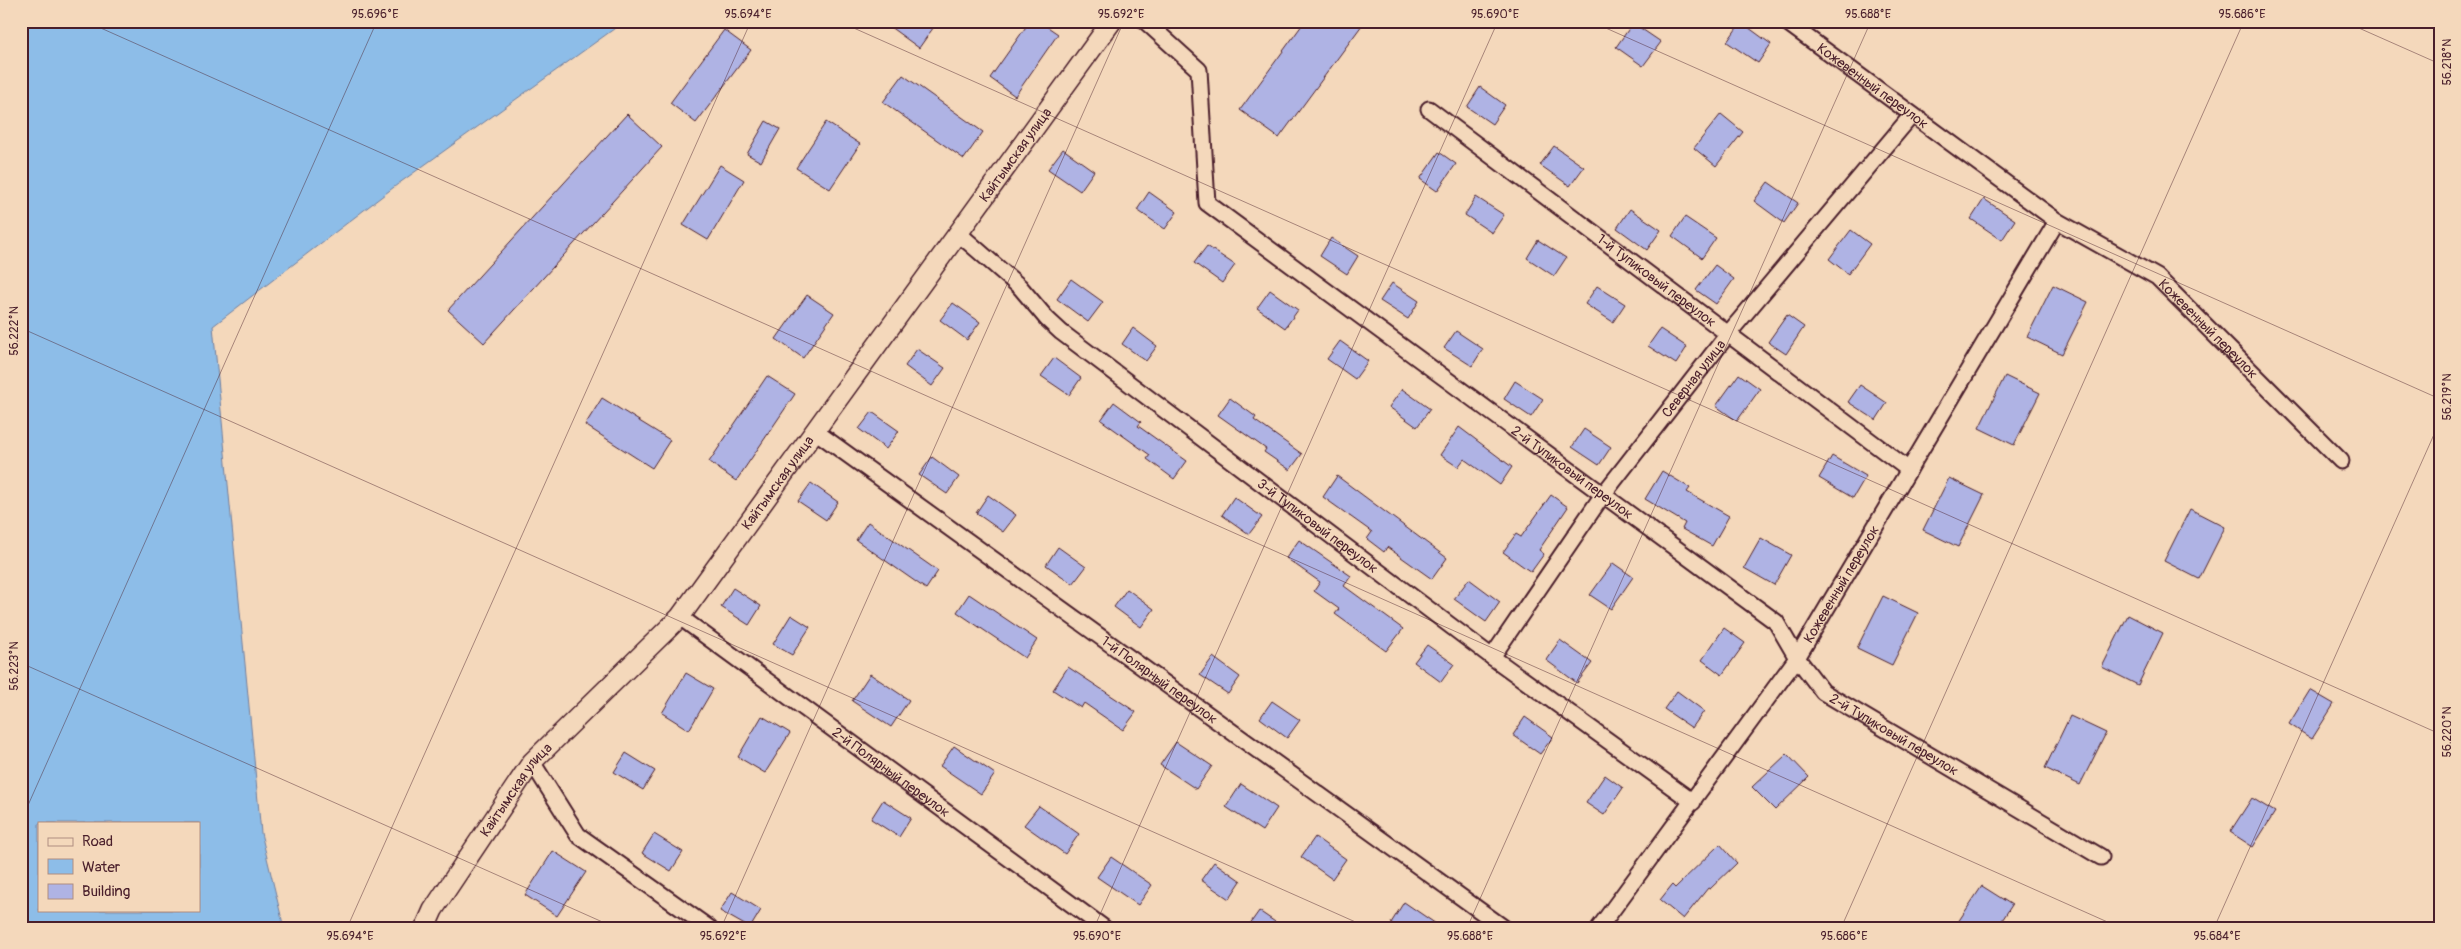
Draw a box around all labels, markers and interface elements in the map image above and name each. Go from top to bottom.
text: 95.696°E [352,7,398,22]
text: 95.694°E [725,7,771,22]
text: 95.692°E [1098,7,1144,22]
text: 95.690°E [1471,7,1519,22]
text: 95.688°E [1845,7,1891,22]
text: 95.686°E [2219,7,2265,22]
text: 56.218°N [2440,39,2455,85]
street label: Кожевенный переулок [1814,40,1931,132]
street label: Кайтымская улица [976,105,1055,205]
street label: 1-й Тупиковый переулок [1594,230,1719,331]
street label: Кожевенный переулок [2155,276,2261,382]
text: 56.222°N [7,306,22,356]
street label: Северная улица [1658,336,1729,421]
text: 56.219°N [2440,373,2455,421]
street label: 2-й Тупиковый переулок [1508,422,1636,523]
street label: Кайтымская улица [738,433,818,533]
street label: 3-й Тупиковый переулок [1254,475,1381,577]
street label: Кожевенный переулок [1800,522,1883,646]
street label: 1-й Полярный переулок [1098,632,1221,728]
text: 56.223°N [7,641,22,691]
street label: 2-й Тупиковый переулок [1826,690,1961,779]
text: 56.220°N [2440,706,2455,758]
street label: 2-й Полярный переулок [829,724,953,821]
street label: Кайтымская улица [477,739,556,840]
legend [38,822,200,912]
text: Road [82,832,113,851]
text: Water [82,858,121,877]
text: Building [82,882,130,901]
text: 95.694°E [327,929,373,944]
text: 95.692°E [700,929,746,944]
text: 95.690°E [1073,929,1121,944]
text: 95.688°E [1447,929,1493,944]
text: 95.686°E [1821,929,1867,944]
text: 95.684°E [2194,929,2240,944]

